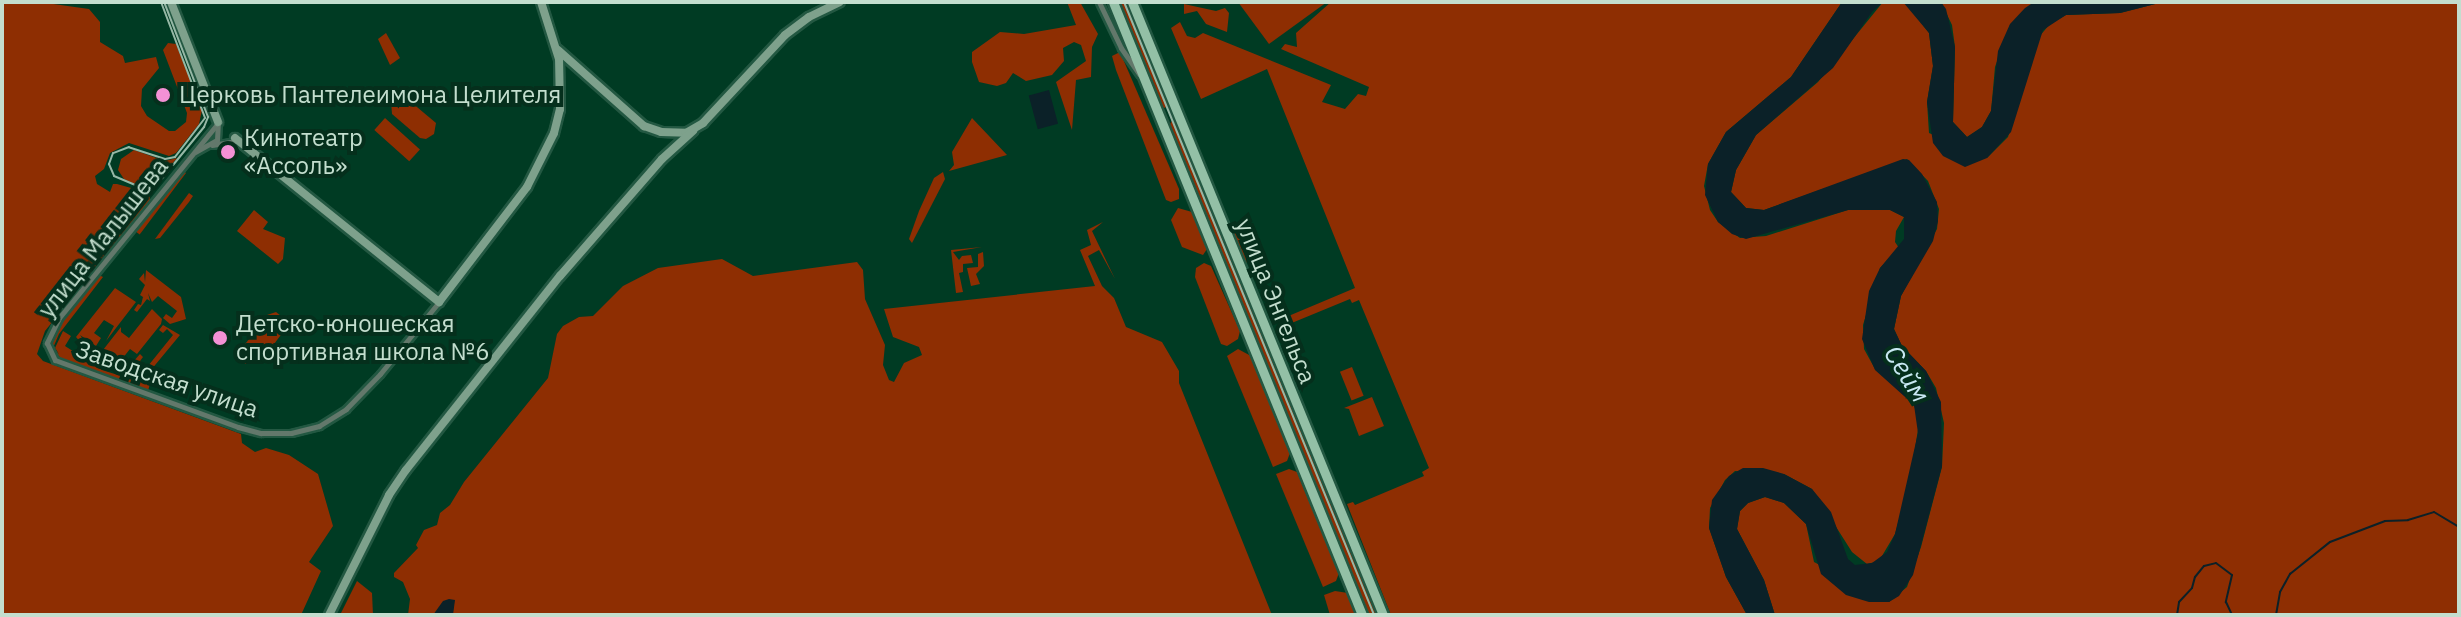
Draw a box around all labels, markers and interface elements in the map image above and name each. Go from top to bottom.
place label: Церковь Пантелеимона Целителя [179,81,561,109]
marker: Церковь Пантелеимона Целителя [154,86,172,104]
place label: Кинотеатр «Ассоль» [244,124,363,180]
marker: Кинотеатр «Ассоль» [219,143,237,161]
street label: улица Малышева [32,153,174,323]
street label: улица Энгельса [1230,214,1322,388]
place label: Детско-юношеская спортивная школа №6 [236,310,490,366]
marker: Детско-юношеская спортивная школа №6 [211,329,229,347]
street label: Заводская улица [72,334,262,424]
water label: Сейм [1878,340,1936,408]

